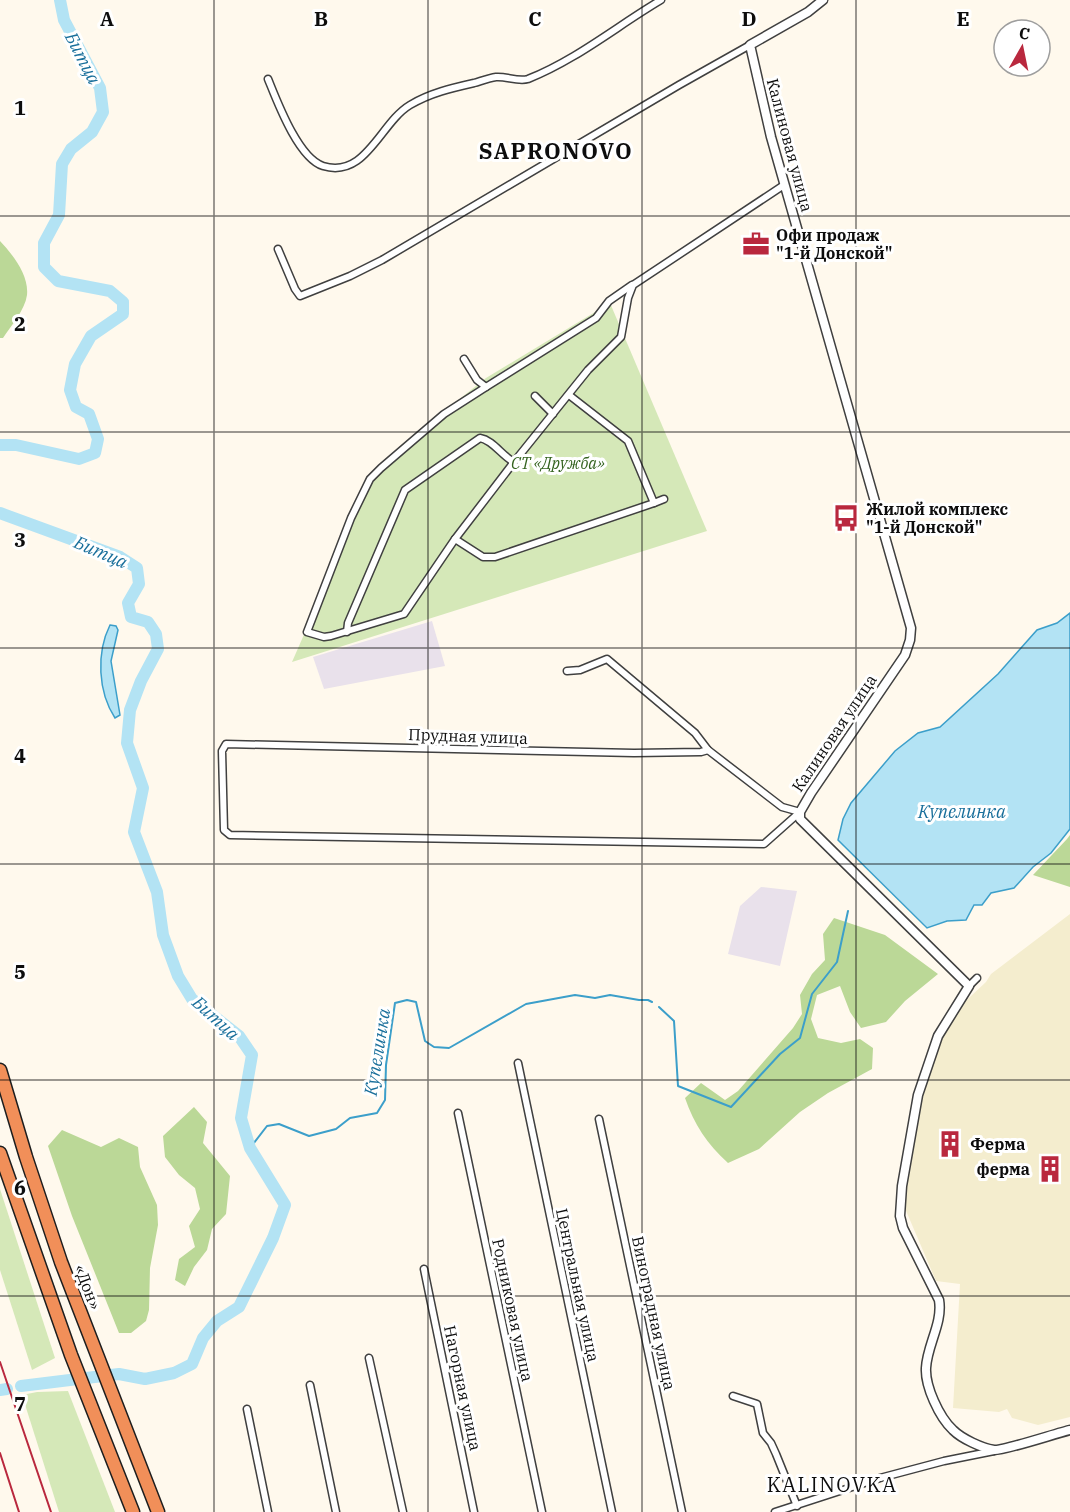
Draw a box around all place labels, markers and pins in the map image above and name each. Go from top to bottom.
place label: Офи продаж "1-й Донской" [776,225,892,263]
office icon: Офи продаж "1-й Донской" [741,229,771,259]
place label: Жилой комплекс "1-й Донской" [866,499,1008,537]
bus stop icon: Жилой комплекс "1-й Донской" [831,503,861,533]
building icon: Ферма [935,1129,965,1159]
place label: Ферма [970,1134,1025,1154]
building icon: ферма [1035,1154,1065,1184]
place label: ферма [977,1159,1030,1179]

